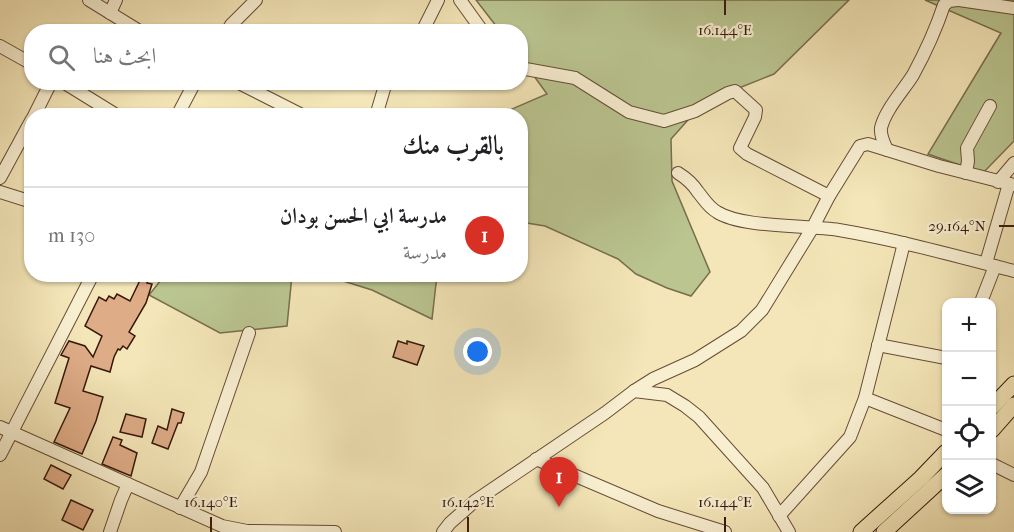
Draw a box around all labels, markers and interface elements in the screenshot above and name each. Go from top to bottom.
text: 16.144°E [698,21,752,39]
search box [24,24,528,90]
icon: search [45,41,78,74]
text: ابحث هنا [93,43,156,69]
text: بالقرب منك [402,130,504,161]
text: مدرسة ابي الحسن بودان [280,203,447,229]
text: 29.164°N [928,217,986,235]
text: 130 m [48,224,95,247]
text: 1 [481,224,488,247]
text: مدرسة [403,241,447,264]
map controls [942,298,996,514]
button: + [942,298,996,352]
your location [463,337,492,366]
button: − [942,352,996,406]
button: locate [942,406,996,460]
pin: 1 [540,458,578,507]
button: layers [942,460,996,514]
text: 16.140°E [184,493,238,511]
text: 16.142°E [442,493,494,511]
text: 16.144°E [698,493,752,511]

